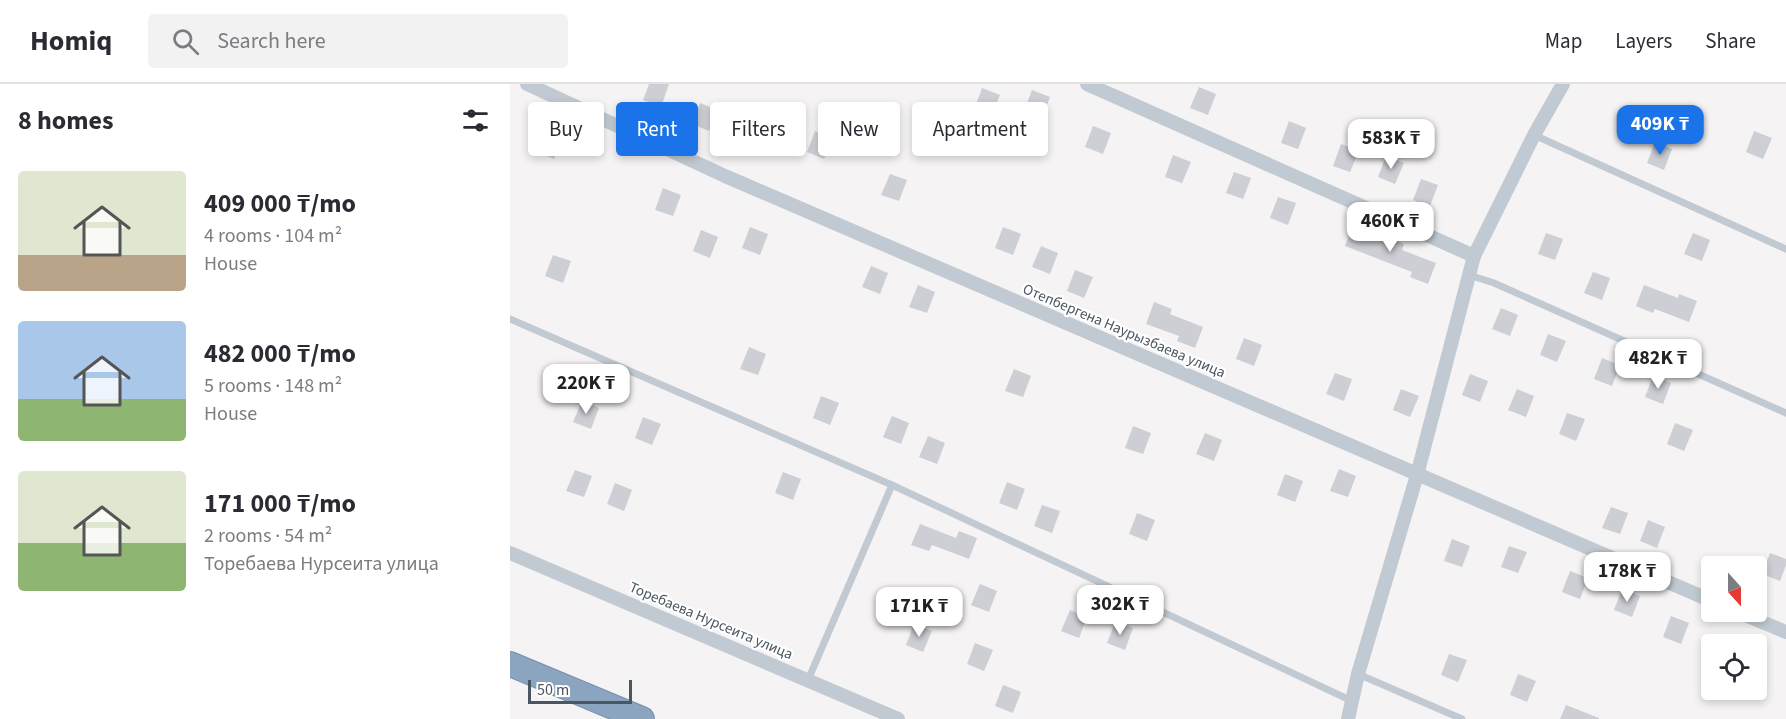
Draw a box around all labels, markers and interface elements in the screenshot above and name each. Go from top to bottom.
search box [148,14,568,68]
text: Homiq [30,21,112,61]
icon: search [169,25,202,58]
text: Search here [217,25,326,57]
text: Map [1545,26,1582,56]
text: Layers [1615,26,1672,56]
text: Share [1705,26,1756,56]
text: 8 homes [18,102,113,139]
chip: Buy [528,102,604,156]
chip: Rent [616,102,698,156]
chip: Filters [710,102,806,156]
chip: New [818,102,900,156]
chip: Apartment [912,102,1048,156]
icon: filters [459,104,492,137]
pin: 409K ₸ [1611,105,1709,156]
text: 409K ₸ [1631,110,1689,138]
pin: 583K ₸ [1342,119,1440,170]
text: 583K ₸ [1362,124,1420,152]
text: 409 000 ₸/mo [204,185,356,222]
icon: home [66,195,138,267]
pin: 460K ₸ [1341,202,1439,253]
text: 460K ₸ [1361,207,1419,235]
text: 4 rooms · 104 m² [204,222,342,250]
text: House [204,250,257,278]
street label: Отепбергена Наурызбаева улица [1019,279,1229,383]
text: 482 000 ₸/mo [204,335,356,372]
pin: 482K ₸ [1609,339,1707,390]
text: 482K ₸ [1629,344,1687,372]
icon: home [66,345,138,417]
pin: 220K ₸ [537,364,635,415]
text: 220K ₸ [557,369,615,397]
text: 5 rooms · 148 m² [204,372,342,400]
text: House [204,400,257,428]
text: 171 000 ₸/mo [204,485,356,522]
icon: home [66,495,138,567]
text: 2 rooms · 54 m² [204,522,332,550]
text: Торебаева Нурсеита улица [204,550,439,578]
pin: 178K ₸ [1578,552,1676,603]
north arrow [1701,556,1767,622]
map controls [1701,556,1767,700]
text: 178K ₸ [1598,557,1656,585]
street label: Торебаева Нурсеита улица [626,577,796,665]
pin: 302K ₸ [1071,585,1169,636]
pin: 171K ₸ [870,587,968,638]
text: 302K ₸ [1091,590,1149,618]
text: 171K ₸ [890,592,948,620]
button: locate [1701,634,1767,700]
scale bar [528,677,632,704]
text: 50 m [537,679,569,701]

